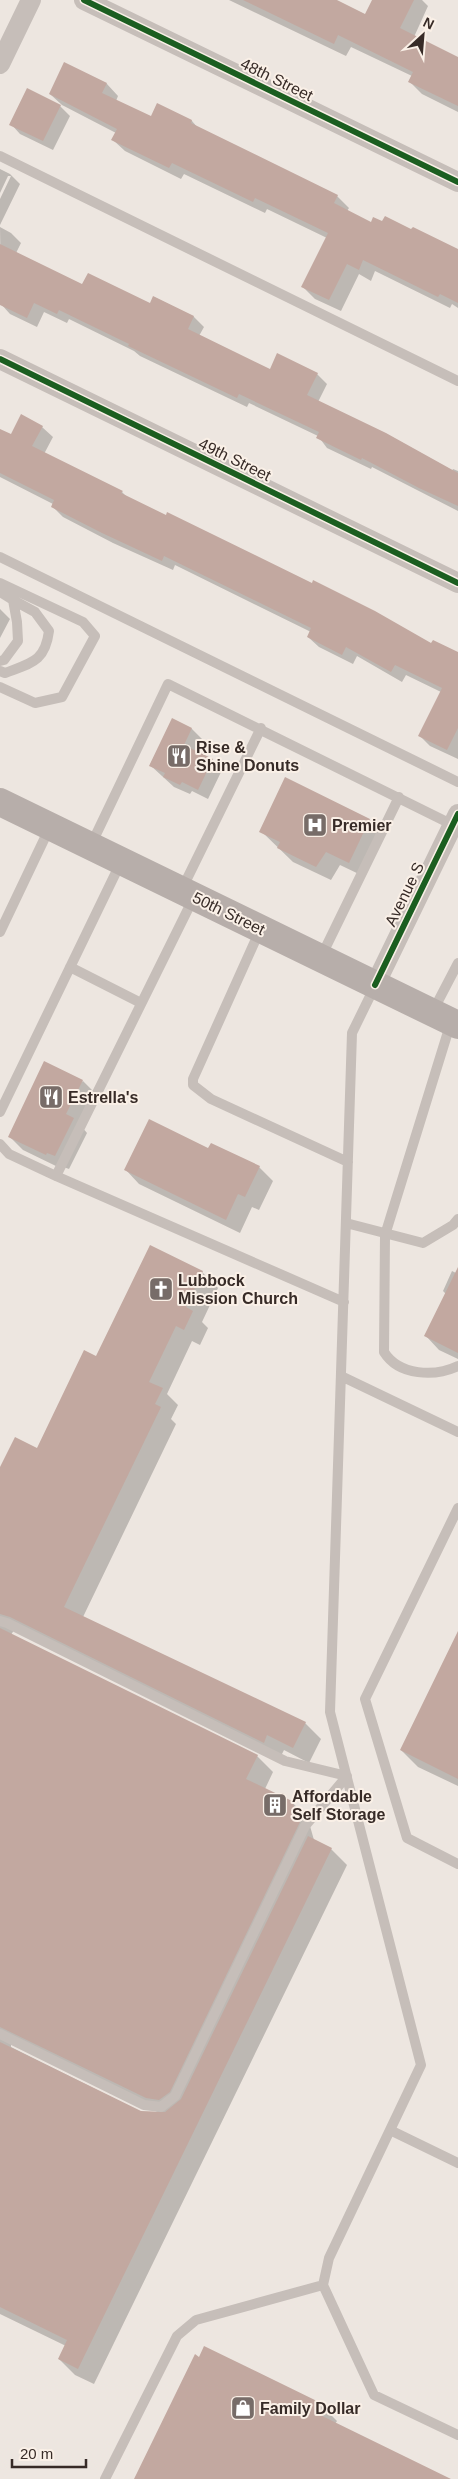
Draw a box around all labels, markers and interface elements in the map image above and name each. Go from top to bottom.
north arrow [398,10,448,60]
text: N [421,14,437,33]
street label: 48th Street [238,55,316,104]
street label: 49th Street [196,435,274,484]
place label: Rise & Shine Donuts [196,739,299,774]
restaurant icon: Rise & Shine Donuts [166,743,192,769]
hospital icon: Premier [302,812,328,838]
place label: Premier [332,817,392,834]
street label: Avenue S [382,859,427,929]
street label: 50th Street [190,889,268,938]
restaurant icon: Estrella's [38,1084,64,1110]
place label: Estrella's [68,1089,139,1106]
place label: Lubbock Mission Church [178,1272,298,1307]
church icon: Lubbock Mission Church [148,1276,174,1302]
place label: Affordable Self Storage [292,1788,385,1823]
building icon: Affordable Self Storage [262,1792,288,1818]
shop icon: Family Dollar [230,2395,256,2421]
place label: Family Dollar [260,2400,360,2417]
scale bar [12,2436,86,2468]
text: 20 m [20,2445,53,2462]

